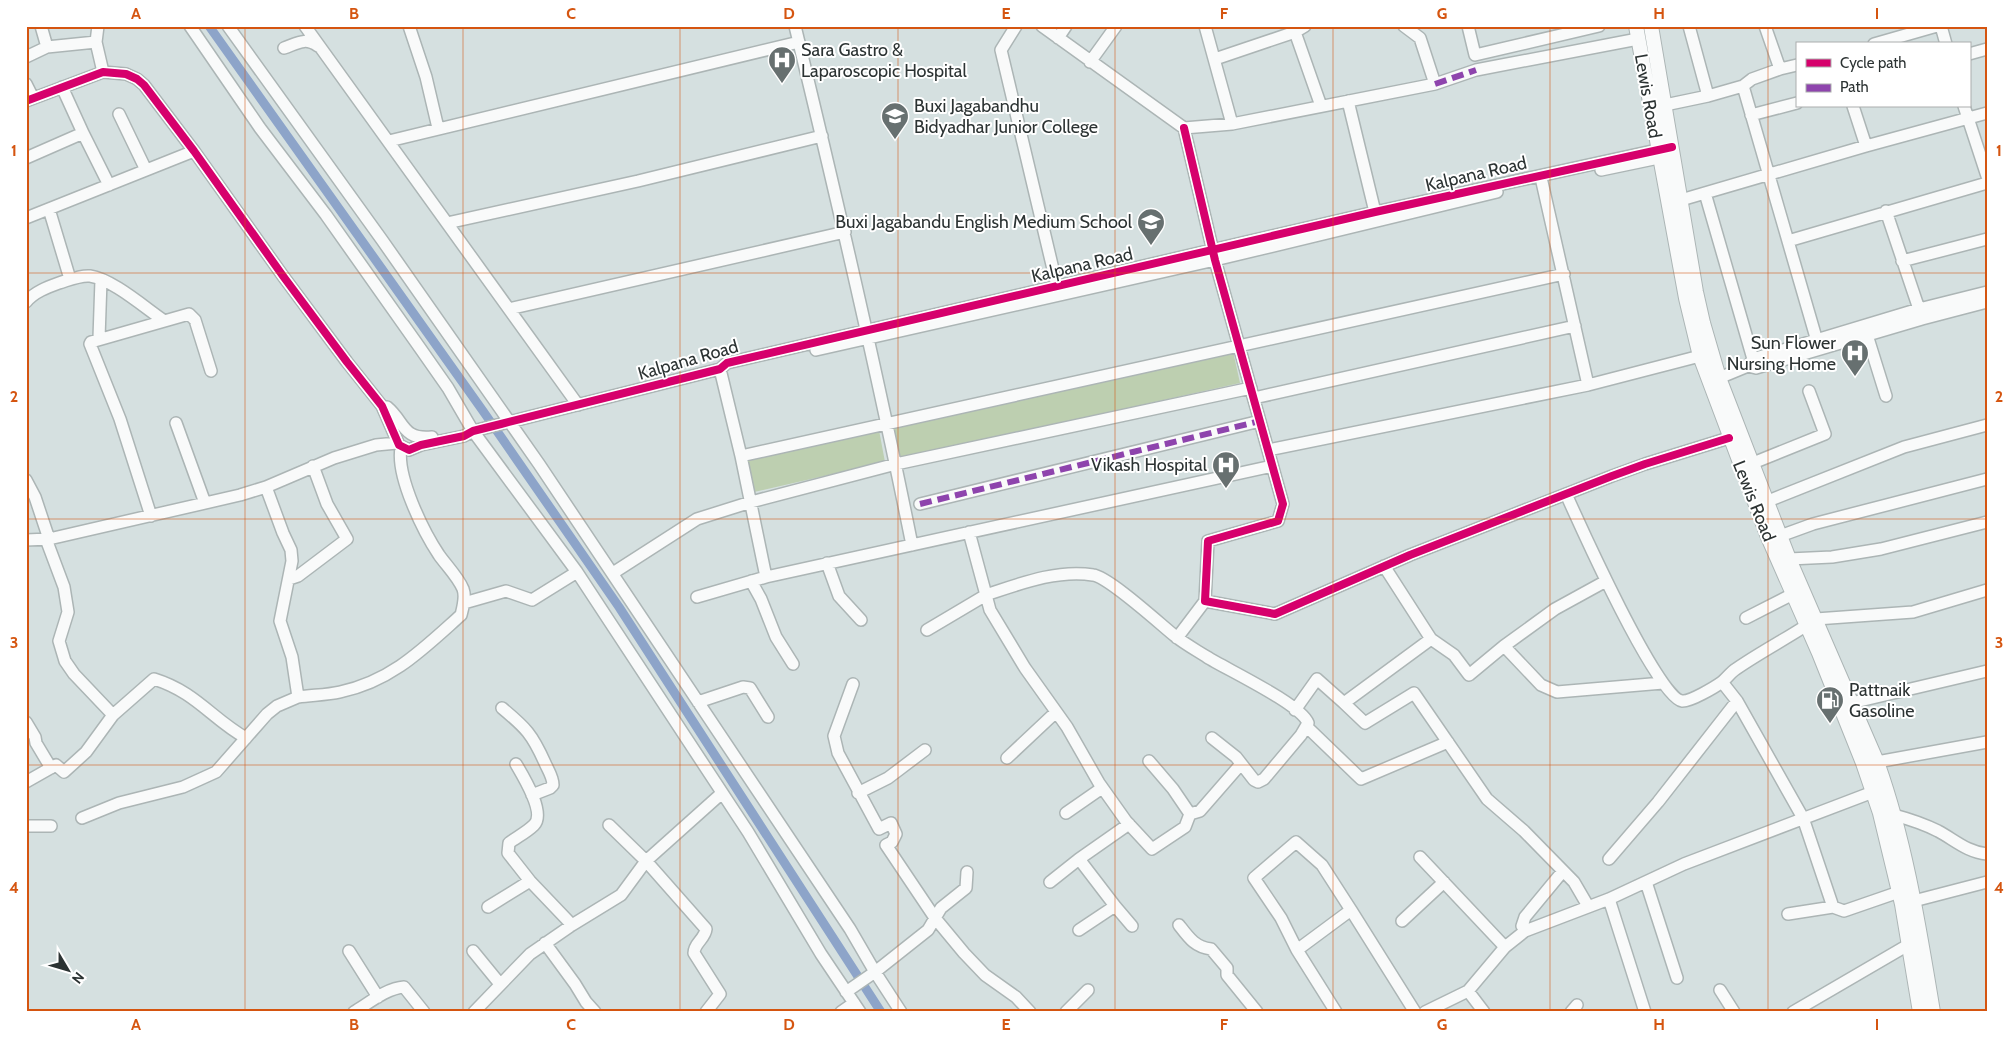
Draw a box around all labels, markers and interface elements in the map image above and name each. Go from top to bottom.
text: A [131,4,141,23]
text: B [349,4,359,23]
text: C [566,4,576,23]
text: D [783,4,795,23]
text: E [1001,4,1011,23]
text: F [1220,4,1229,23]
text: G [1437,4,1447,23]
text: H [1653,4,1665,23]
text: I [1875,4,1879,23]
place label: Sara Gastro & Laparoscopic Hospital [801,39,967,82]
legend [1796,42,1970,108]
hospital icon: Sara Gastro & Laparoscopic Hospital [767,45,797,84]
street label: Lewis Road [1630,52,1666,140]
text: Cycle path [1840,54,1906,72]
text: Path [1840,78,1869,96]
place label: Buxi Jagabandhu Bidyadhar Junior College [914,95,1098,138]
school or university icon: Buxi Jagabandhu Bidyadhar Junior College [880,101,910,140]
text: 1 [11,141,17,160]
text: 1 [1996,141,2002,160]
street label: Kalpana Road [1423,152,1529,196]
school or university icon: Buxi Jagabandu English Medium School [1136,207,1166,246]
place label: Buxi Jagabandu English Medium School [835,211,1133,233]
street label: Kalpana Road [1029,243,1135,287]
place label: Sun Flower Nursing Home [1727,332,1836,375]
street label: Kalpana Road [635,335,741,385]
hospital icon: Sun Flower Nursing Home [1840,338,1870,377]
text: 2 [10,387,18,406]
text: 2 [1995,387,2003,406]
hospital icon: Vikash Hospital [1211,450,1241,489]
place label: Vikash Hospital [1091,454,1208,476]
street label: Lewis Road [1728,457,1780,545]
text: 3 [10,633,18,652]
text: 3 [1995,633,2003,652]
place label: Pattnaik Gasoline [1849,679,1914,722]
fuel station icon: Pattnaik Gasoline [1815,685,1845,724]
text: 4 [9,878,19,897]
text: 4 [1994,878,2004,897]
north arrow [42,946,92,996]
text: N [68,969,88,987]
text: A [131,1015,141,1034]
text: B [349,1015,359,1034]
text: C [566,1015,576,1034]
text: D [783,1015,795,1034]
text: E [1001,1015,1011,1034]
text: F [1220,1015,1229,1034]
text: G [1437,1015,1447,1034]
text: H [1653,1015,1665,1034]
text: I [1875,1015,1879,1034]

